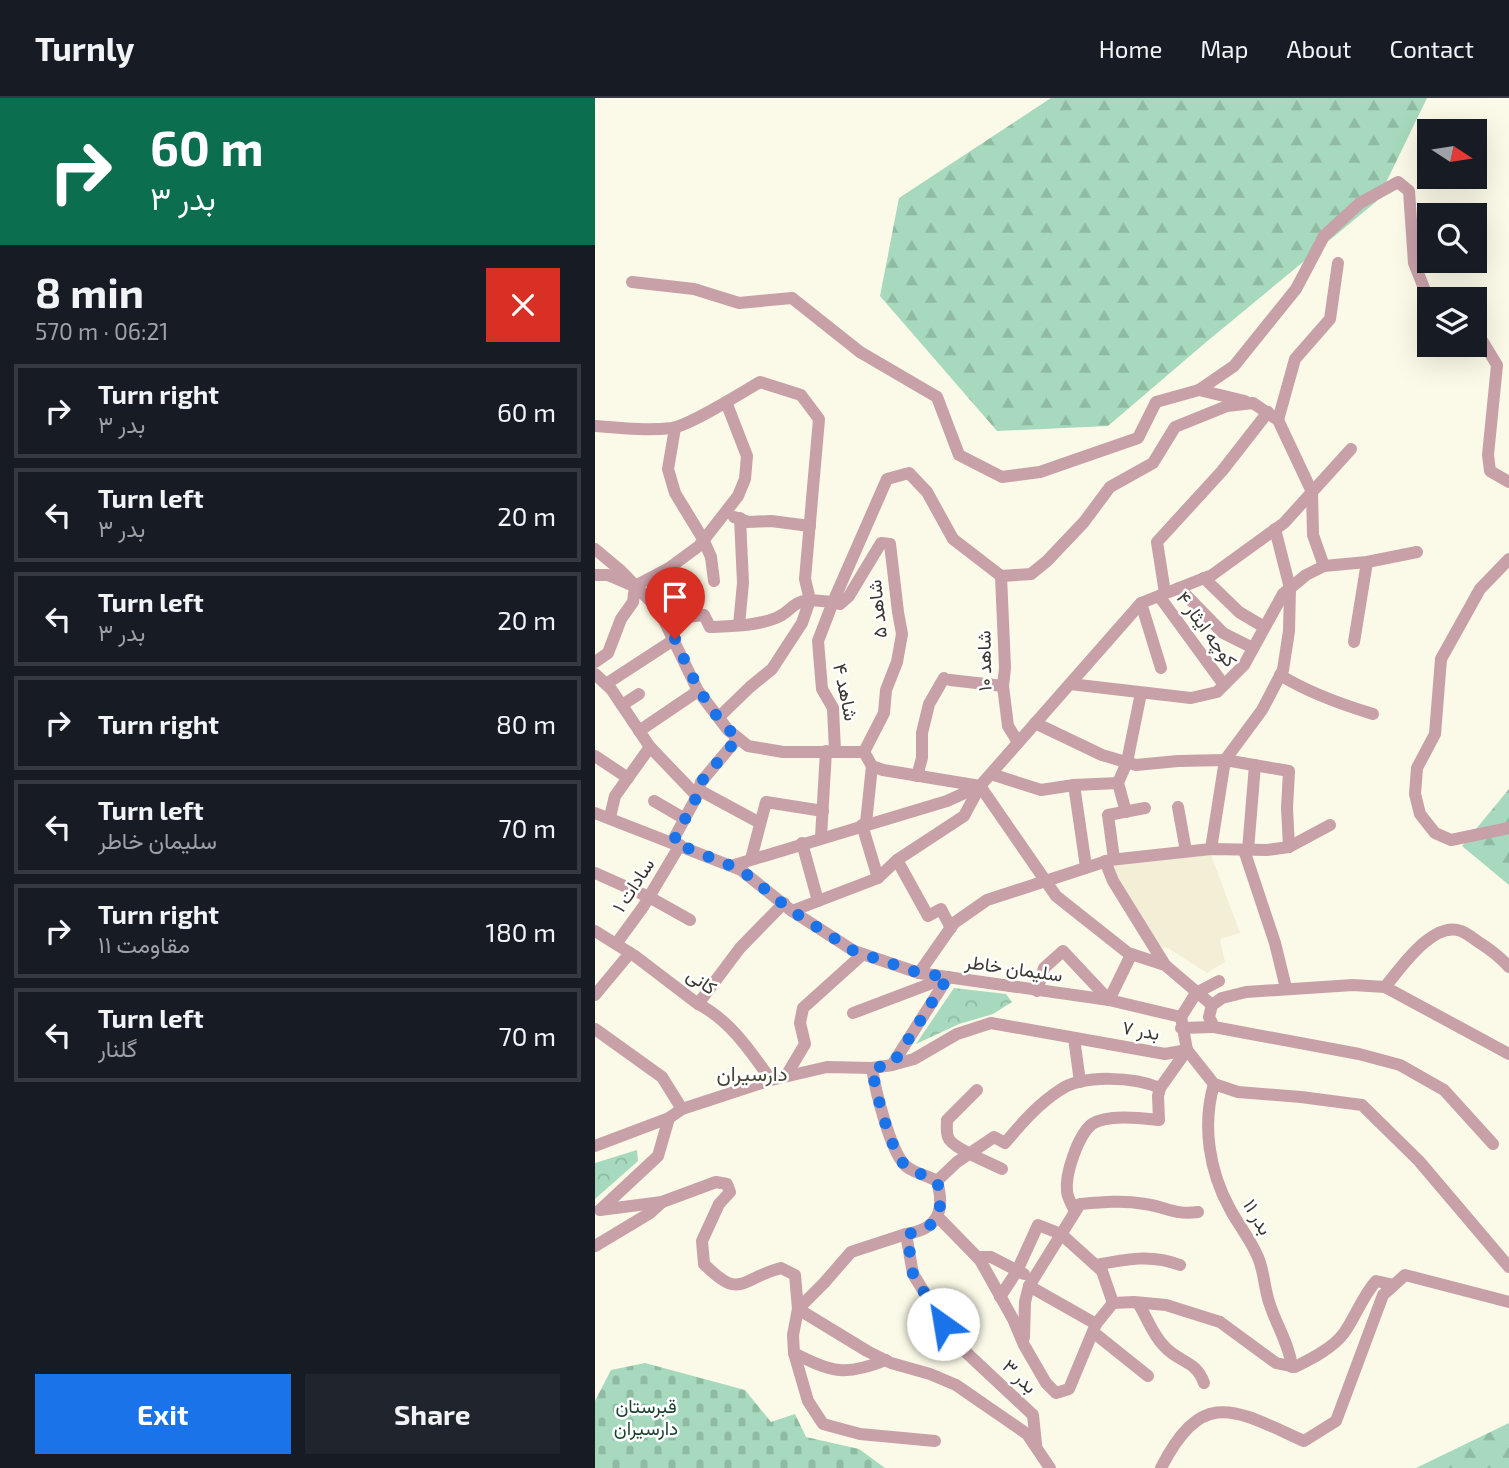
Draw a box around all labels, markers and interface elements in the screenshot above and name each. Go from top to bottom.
text: Turnly [35,28,134,68]
text: Home [1099,34,1162,63]
text: Map [1200,34,1248,63]
text: About [1286,34,1352,63]
text: Contact [1390,34,1474,63]
text: 60 m [150,117,264,176]
north arrow [1417,119,1487,189]
map controls [1417,119,1487,357]
icon: right [35,126,126,217]
text: بدر ۳ [150,178,216,216]
button: search [1417,203,1487,273]
text: 8 min [35,266,144,316]
button: close [486,268,560,342]
button: layers [1417,287,1487,357]
text: 570 m · 06:21 [35,317,168,345]
text: Turn right [98,378,219,409]
icon: right [39,392,77,430]
text: 60 m [497,396,556,427]
text: بدر ۳ [98,410,145,438]
text: Turn left [98,482,204,513]
icon: left [39,496,77,534]
text: 20 m [497,500,556,531]
text: بدر ۳ [98,514,145,542]
pin [645,567,705,639]
icon: arrive [656,578,694,616]
street label: شاهد ۵ [862,579,891,639]
text: Turn left [98,586,204,617]
street label: کوچه ایثار ۴ [1170,586,1243,673]
icon: left [39,600,77,638]
text: 20 m [497,604,556,635]
text: بدر ۳ [98,618,145,646]
street label: شاهد ۱۰ [971,630,996,692]
street label: شاهد ۴ [829,661,864,723]
icon: right [39,704,77,742]
text: Turn right [98,708,219,739]
text: 80 m [496,708,556,739]
text: Turn left [98,794,204,825]
icon: left [39,808,77,846]
text: 70 m [498,812,556,843]
text: سلیمان خاطر [98,826,217,854]
street label: سادات ۱ [607,853,659,916]
text: Turn right [98,898,219,929]
icon: right [39,912,77,950]
text: 180 m [486,916,556,947]
text: مقاومت ۱۱ [98,930,190,958]
street label: سلیمان خاطر [963,949,1064,987]
street label: کانی [682,962,722,1000]
text: Turn left [98,1002,204,1033]
street label: بدر ۷ [1120,1015,1162,1045]
icon: left [39,1016,77,1054]
text: 70 m [498,1020,556,1051]
text: گلنار [98,1034,137,1062]
district label: دارسیران [716,1060,788,1087]
street label: بدر ۱۱ [1238,1195,1278,1239]
position arrow [906,1287,980,1361]
street label: بدر ۳ [998,1354,1042,1398]
button: Exit [35,1374,291,1454]
button: Share [305,1374,560,1454]
park label: قبرستان دارسیران [614,1394,678,1440]

